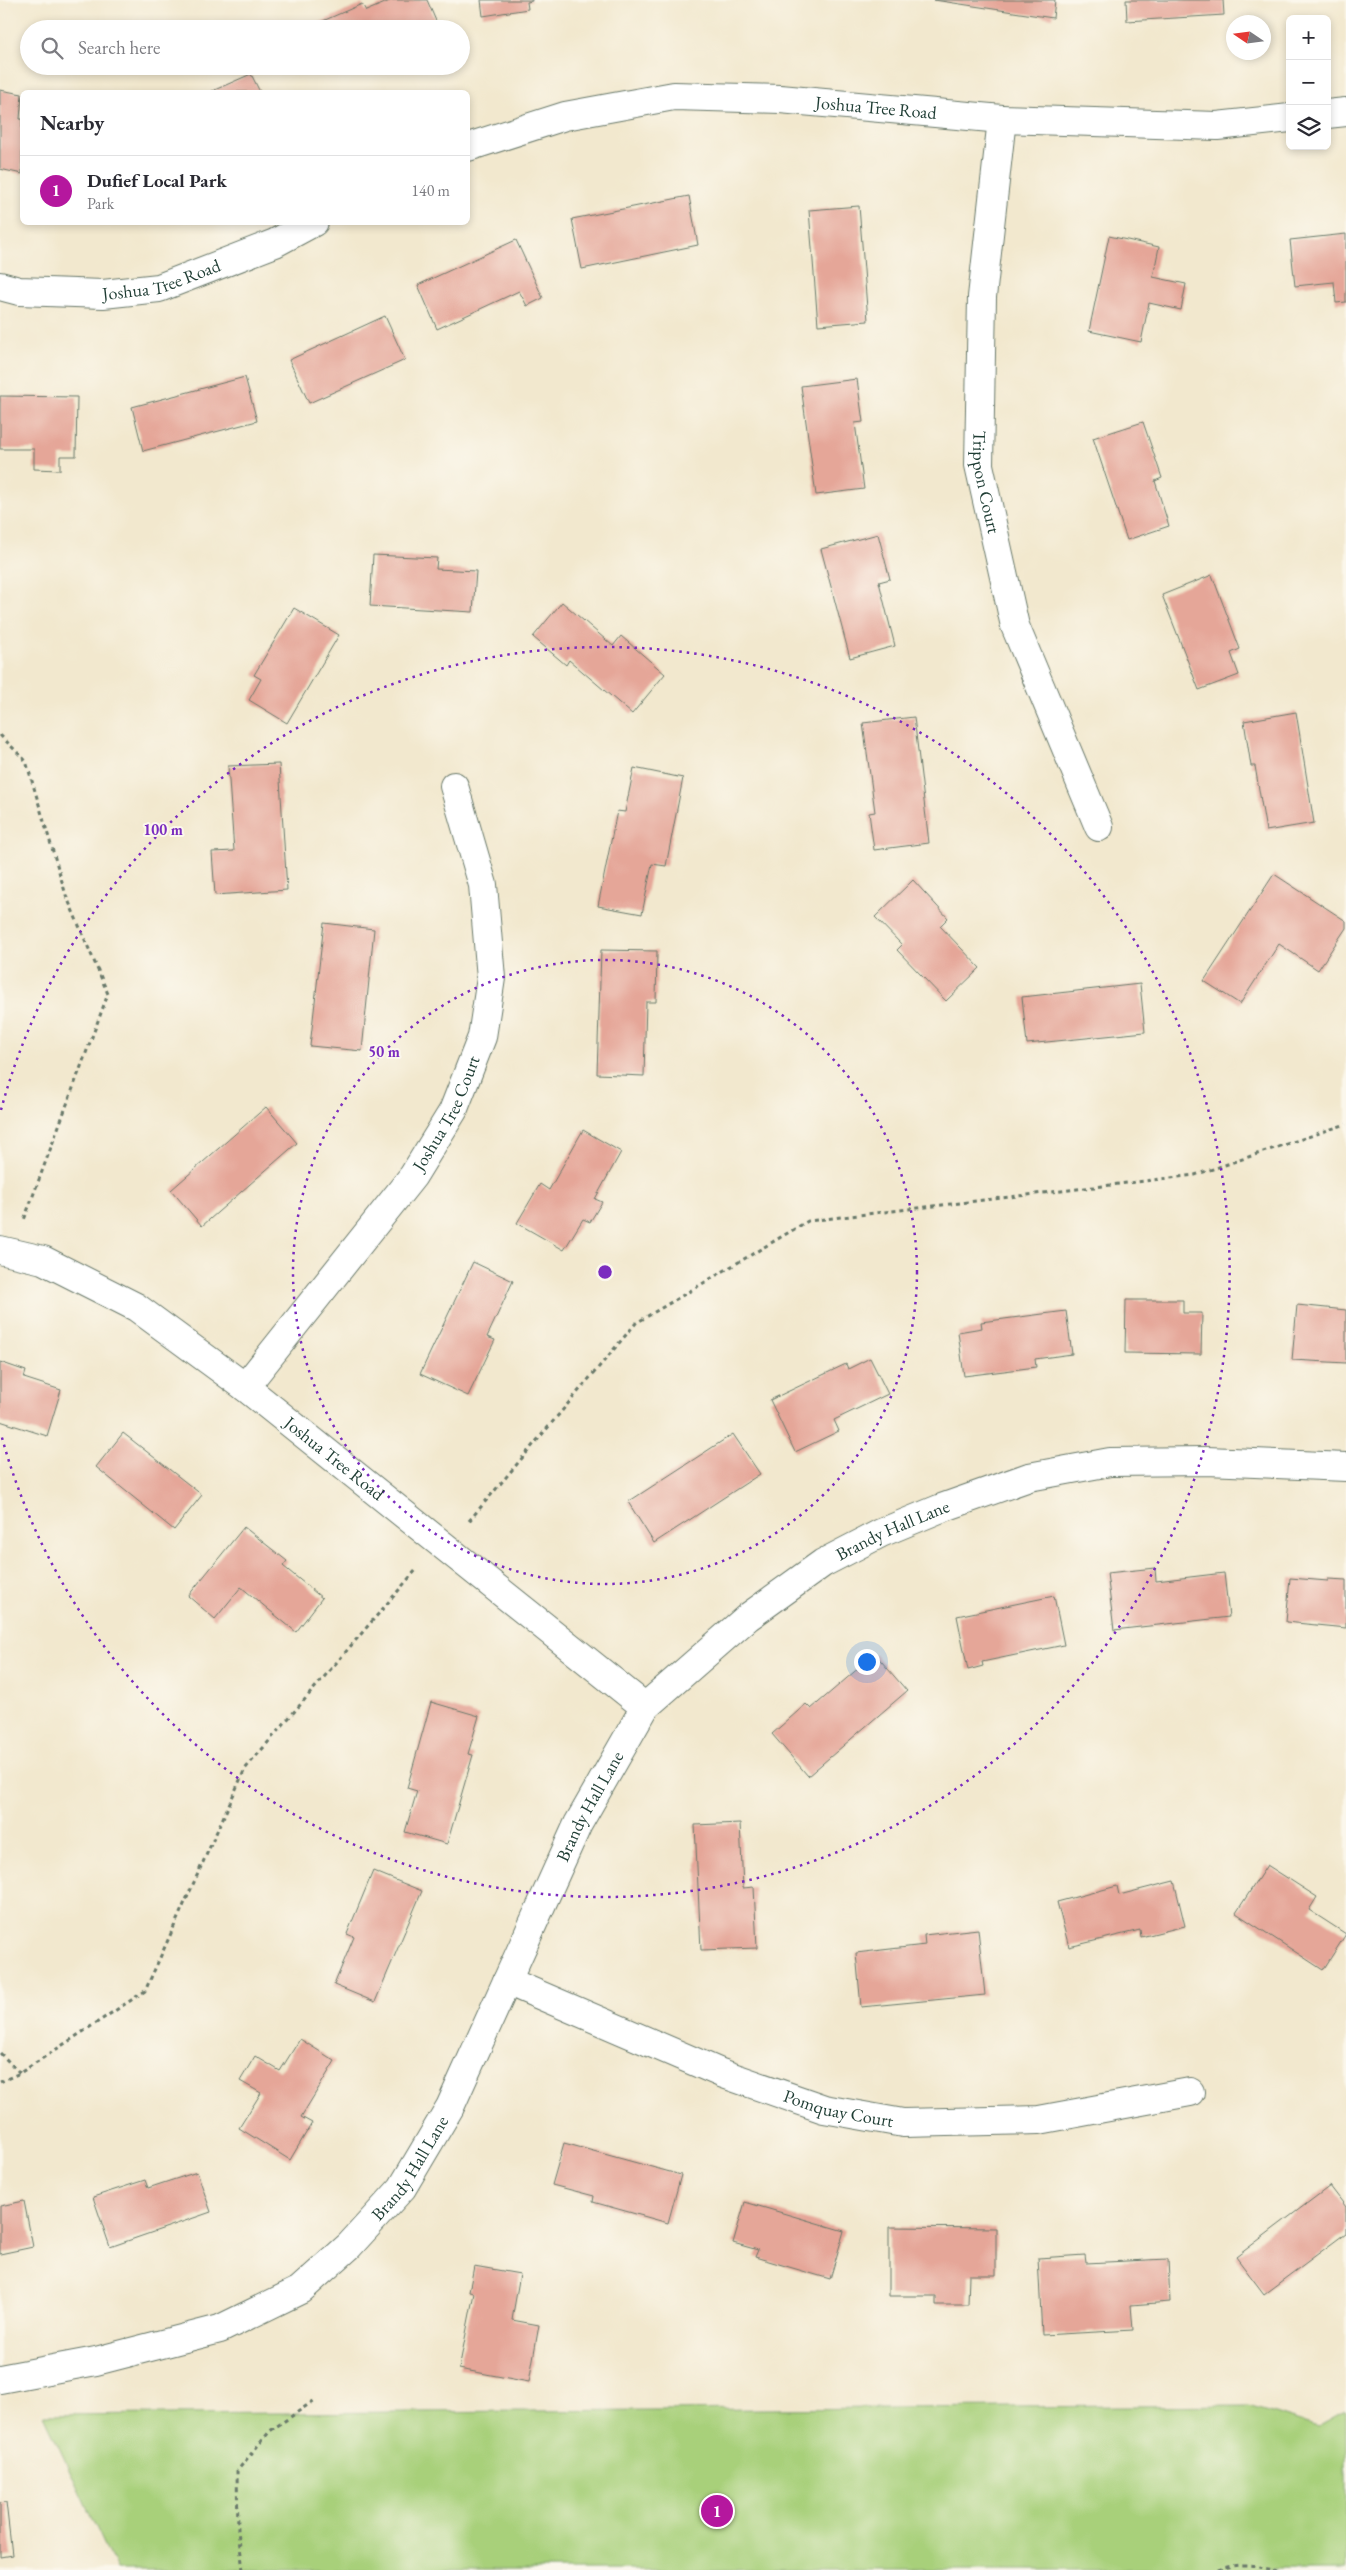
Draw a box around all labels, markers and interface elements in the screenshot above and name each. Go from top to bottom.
north arrow [1226,15,1271,60]
map controls [1286,15,1331,150]
button: + [1286,15,1331,60]
search box [20,20,470,75]
icon: search [38,34,66,62]
text: Search here [78,35,160,60]
button: − [1286,60,1331,105]
street label: Joshua Tree Road [812,90,939,124]
button: layers [1286,105,1331,150]
text: Nearby [40,109,104,136]
text: Dufief Local Park [87,168,227,193]
text: 1 [52,180,60,201]
text: 140 m [411,180,450,201]
text: Park [87,193,114,214]
street label: Joshua Tree Road [99,253,224,305]
street label: Trippon Court [967,431,1006,536]
text: 100 m [143,820,183,839]
text: 50 m [368,1042,400,1061]
street label: Joshua Tree Court [406,1052,485,1177]
centre of rings [596,1263,614,1281]
street label: Joshua Tree Road [278,1410,390,1506]
street label: Brandy Hall Lane [832,1494,952,1565]
your location [854,1649,880,1675]
street label: Brandy Hall Lane [551,1747,628,1865]
street label: Pomquay Court [781,2084,895,2132]
street label: Brandy Hall Lane [366,2111,453,2225]
pin: 1 [701,2492,733,2530]

